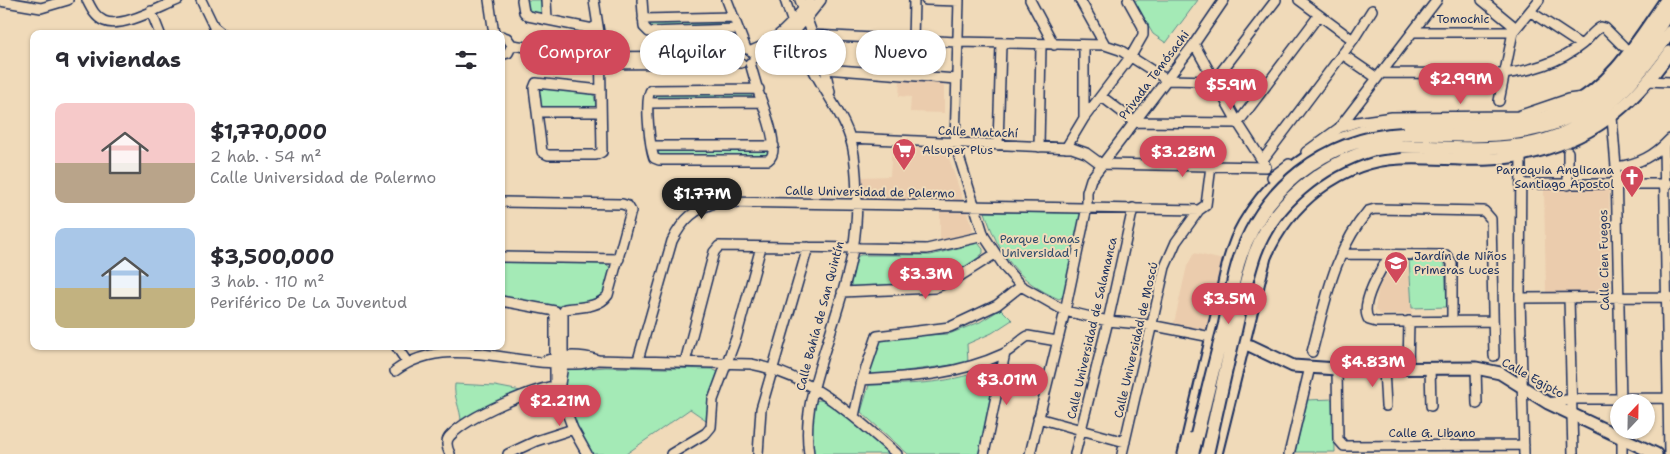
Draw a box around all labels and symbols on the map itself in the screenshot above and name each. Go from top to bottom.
street label: Tomochic [1436,11,1490,27]
street label: Privada Temósachi [1115,27,1193,123]
pin: $2.99M [1420,62,1502,105]
pin: $5.9M [1196,68,1266,111]
street label: Calle Matachí [938,123,1019,141]
pin: $3.28M [1142,136,1224,178]
supermarket icon: Alsuper Plus [891,137,917,171]
place label: Alsuper Plus [922,142,993,158]
place label: Parroquia Anglicana Santiago Apostol [1496,162,1615,192]
church icon: Parroquia Anglicana Santiago Apostol [1619,164,1645,198]
pin: $1.77M [661,178,743,220]
street label: Calle Universidad de Palermo [785,183,955,201]
street label: Calle Cien Fuegos [1595,209,1613,311]
park label: Parque Lomas Universidad 1 [1000,231,1080,261]
street label: Calle Universidad de Salamanca [1063,235,1121,421]
street label: Calle Bahía de San Quintín [792,239,848,393]
place label: Jardín de Niños Primeras Luces [1414,248,1507,278]
school or university icon: Jardín de Niños Primeras Luces [1383,250,1409,284]
pin: $3.3M [891,258,961,300]
street label: Calle Universidad de Moscú [1110,260,1162,420]
pin: $3.5M [1194,282,1264,325]
pin: $4.83M [1332,346,1414,388]
street label: Calle Egipto [1499,354,1567,402]
pin: $3.01M [966,364,1048,406]
pin: $2.21M [519,384,601,427]
north arrow [1610,394,1655,439]
street label: Calle G. Libano [1389,425,1475,441]

